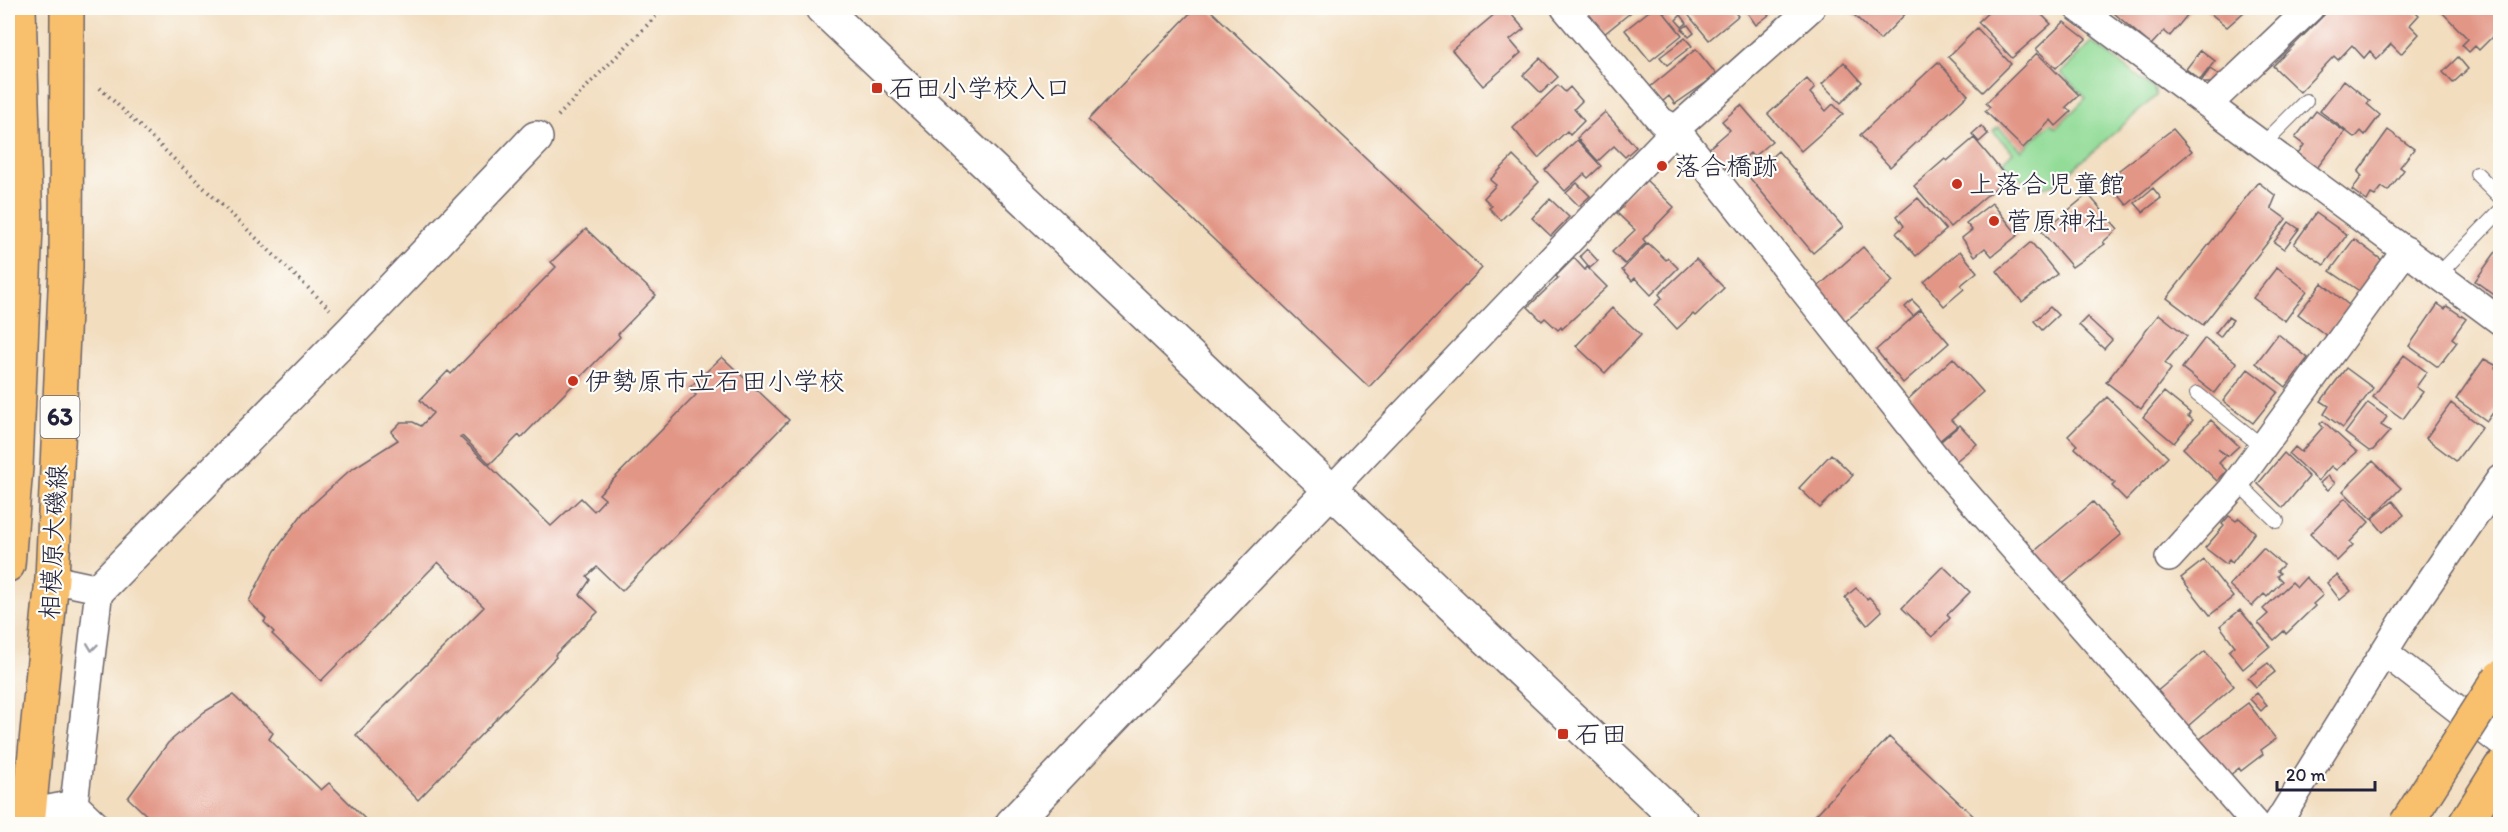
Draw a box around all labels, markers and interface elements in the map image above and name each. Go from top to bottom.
place label: 石田小学校入口 [889,72,1071,104]
marker: 石田小学校入口 [870,81,884,95]
place label: 落合橋跡 [1674,150,1778,182]
marker: 落合橋跡 [1655,159,1669,173]
place label: 上落合児童館 [1969,168,2125,200]
marker: 上落合児童館 [1950,177,1964,191]
place label: 菅原神社 [2006,205,2110,237]
marker: 菅原神社 [1987,214,2001,228]
place label: 伊勢原市立石田小学校 [585,365,845,397]
marker: 伊勢原市立石田小学校 [566,374,580,388]
road number: 63 [40,396,80,438]
street label: 相模原大磯線 [33,463,73,621]
one-way arrow [86,642,99,652]
place label: 石田 [1575,718,1627,750]
marker: 石田 [1556,727,1570,741]
scale bar [2277,754,2374,792]
text: 20 m [2286,764,2326,786]

